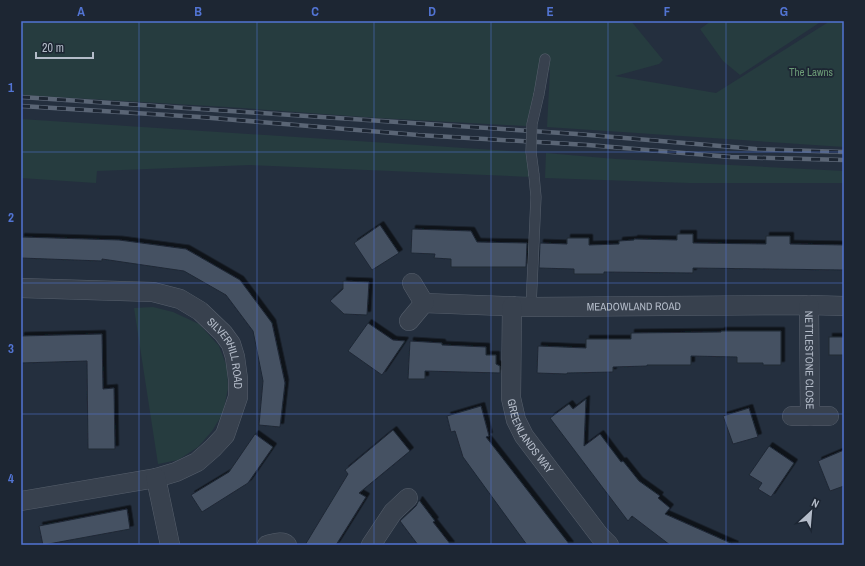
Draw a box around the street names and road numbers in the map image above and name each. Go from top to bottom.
street label: MEADOWLAND ROAD [587,299,681,314]
street label: NETTLESTONE CLOSE [802,311,817,409]
street label: SILVERHILL ROAD [204,314,245,389]
street label: GREENLANDS WAY [504,397,557,476]

